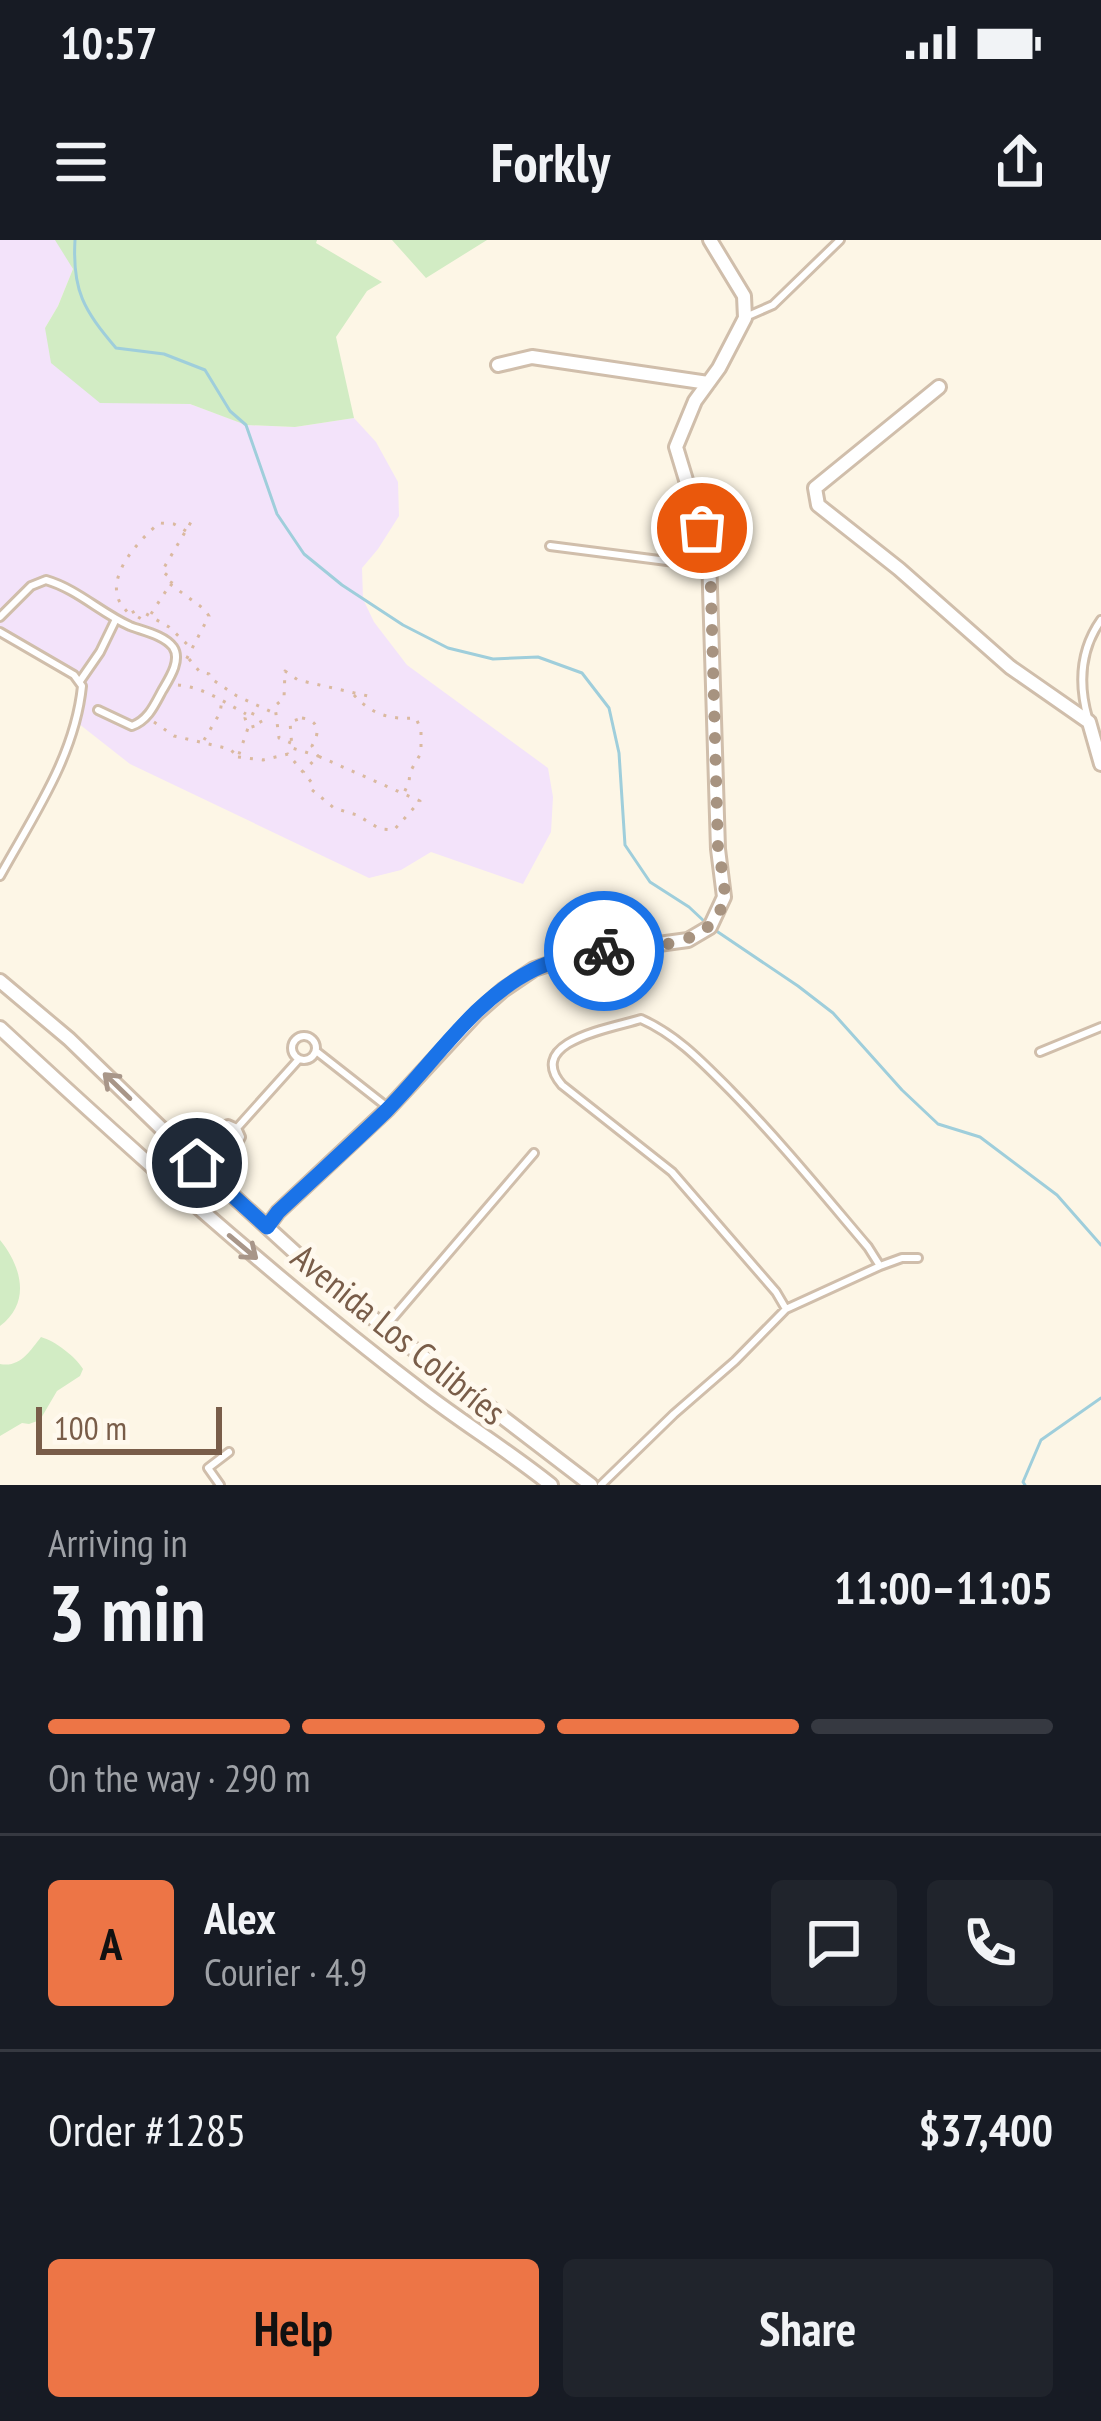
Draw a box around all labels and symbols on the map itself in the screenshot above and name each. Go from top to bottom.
pin [651,477,753,579]
courier [544,891,664,1011]
one-way arrow [103,1072,132,1100]
pin [146,1112,248,1214]
one-way arrow [227,1232,258,1260]
street label: Avenida Los Colibríes [282,1233,516,1435]
scale bar [36,1401,222,1454]

